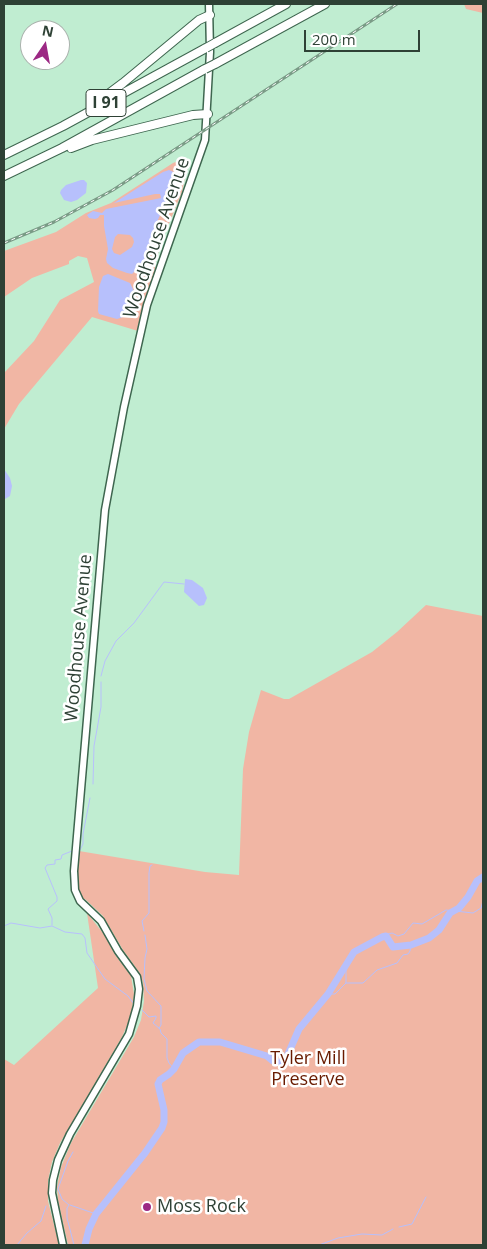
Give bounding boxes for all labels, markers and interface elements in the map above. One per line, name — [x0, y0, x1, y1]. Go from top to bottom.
north arrow — [20, 20, 70, 70]
text: N — [40, 20, 56, 41]
scale bar — [307, 20, 423, 52]
text: 200 m — [312, 29, 356, 49]
road number: I 91 — [86, 90, 126, 116]
street label: Woodhouse Avenue — [119, 155, 195, 321]
street label: Woodhouse Avenue — [61, 553, 97, 723]
park label: Tyler Mill Preserve — [270, 1048, 346, 1090]
place label: Moss Rock — [157, 1196, 246, 1218]
marker: Moss Rock — [141, 1201, 153, 1213]

